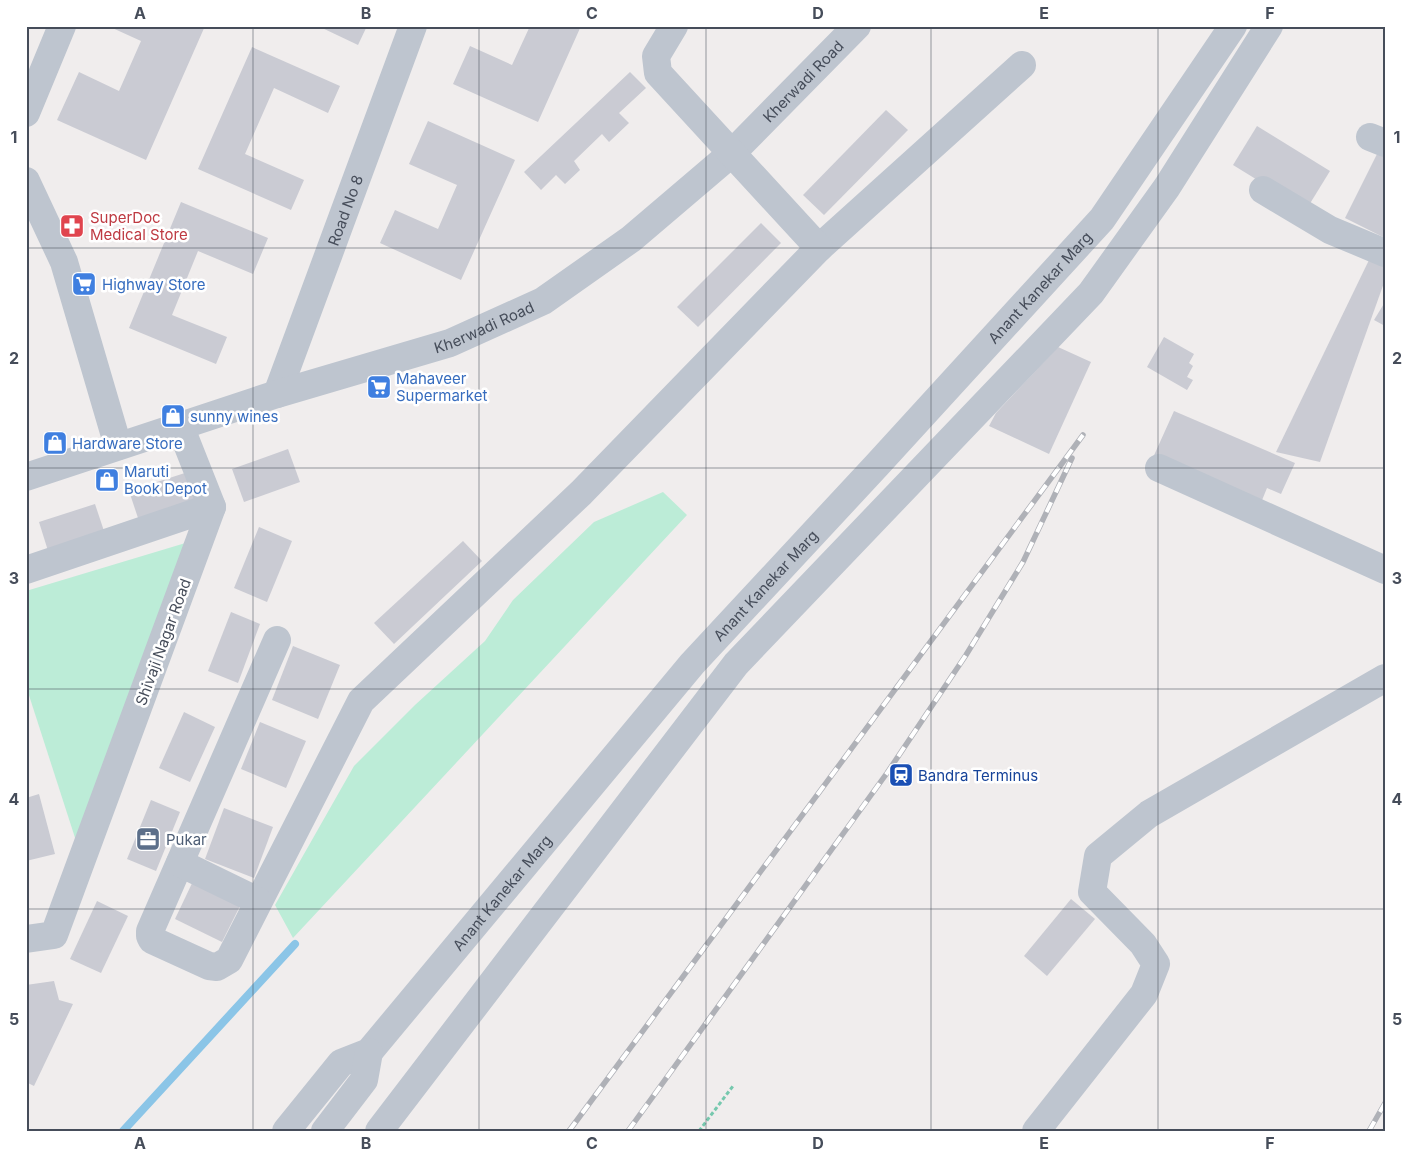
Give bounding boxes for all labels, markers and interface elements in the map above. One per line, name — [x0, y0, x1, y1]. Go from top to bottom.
text: A — [134, 3, 146, 23]
text: B — [361, 3, 371, 23]
text: C — [586, 3, 598, 23]
text: D — [812, 3, 824, 23]
text: E — [1039, 3, 1049, 23]
text: F — [1265, 3, 1275, 23]
street label: Kherwadi Road — [758, 36, 847, 126]
text: 1 — [11, 127, 17, 147]
text: 1 — [1394, 127, 1400, 147]
street label: Road No 8 — [323, 172, 367, 248]
place label: SuperDoc Medical Store — [90, 208, 188, 244]
pharmacy icon: SuperDoc Medical Store — [59, 213, 85, 239]
street label: Anant Kanekar Marg — [984, 227, 1096, 347]
supermarket icon: Highway Store — [71, 271, 97, 297]
place label: Highway Store — [102, 275, 206, 294]
street label: Kherwadi Road — [432, 297, 537, 357]
text: 2 — [9, 348, 19, 368]
text: 2 — [1392, 348, 1402, 368]
place label: Mahaveer Supermarket — [396, 369, 487, 405]
supermarket icon: Mahaveer Supermarket — [366, 374, 392, 400]
shop icon: sunny wines — [160, 403, 186, 429]
place label: sunny wines — [190, 407, 278, 426]
shop icon: Hardware Store — [42, 430, 68, 456]
place label: Hardware Store — [72, 434, 183, 453]
place label: Maruti Book Depot — [124, 462, 207, 498]
shop icon: Maruti Book Depot — [94, 467, 120, 493]
street label: Anant Kanekar Marg — [709, 526, 822, 645]
text: 3 — [9, 568, 19, 588]
text: 3 — [1392, 568, 1402, 588]
street label: Shivaji Nagar Road — [131, 576, 195, 708]
station icon: Bandra Terminus — [888, 762, 914, 788]
place label: Bandra Terminus — [918, 766, 1038, 785]
text: 4 — [9, 789, 20, 809]
text: 4 — [1392, 789, 1403, 809]
office icon: Pukar — [135, 826, 161, 852]
place label: Pukar — [166, 830, 207, 849]
street label: Anant Kanekar Marg — [448, 831, 555, 954]
text: 5 — [9, 1009, 19, 1029]
text: 5 — [1392, 1009, 1402, 1029]
text: A — [134, 1133, 146, 1153]
text: B — [361, 1133, 371, 1153]
text: C — [586, 1133, 598, 1153]
text: D — [812, 1133, 824, 1153]
text: E — [1039, 1133, 1049, 1153]
text: F — [1265, 1133, 1275, 1153]

